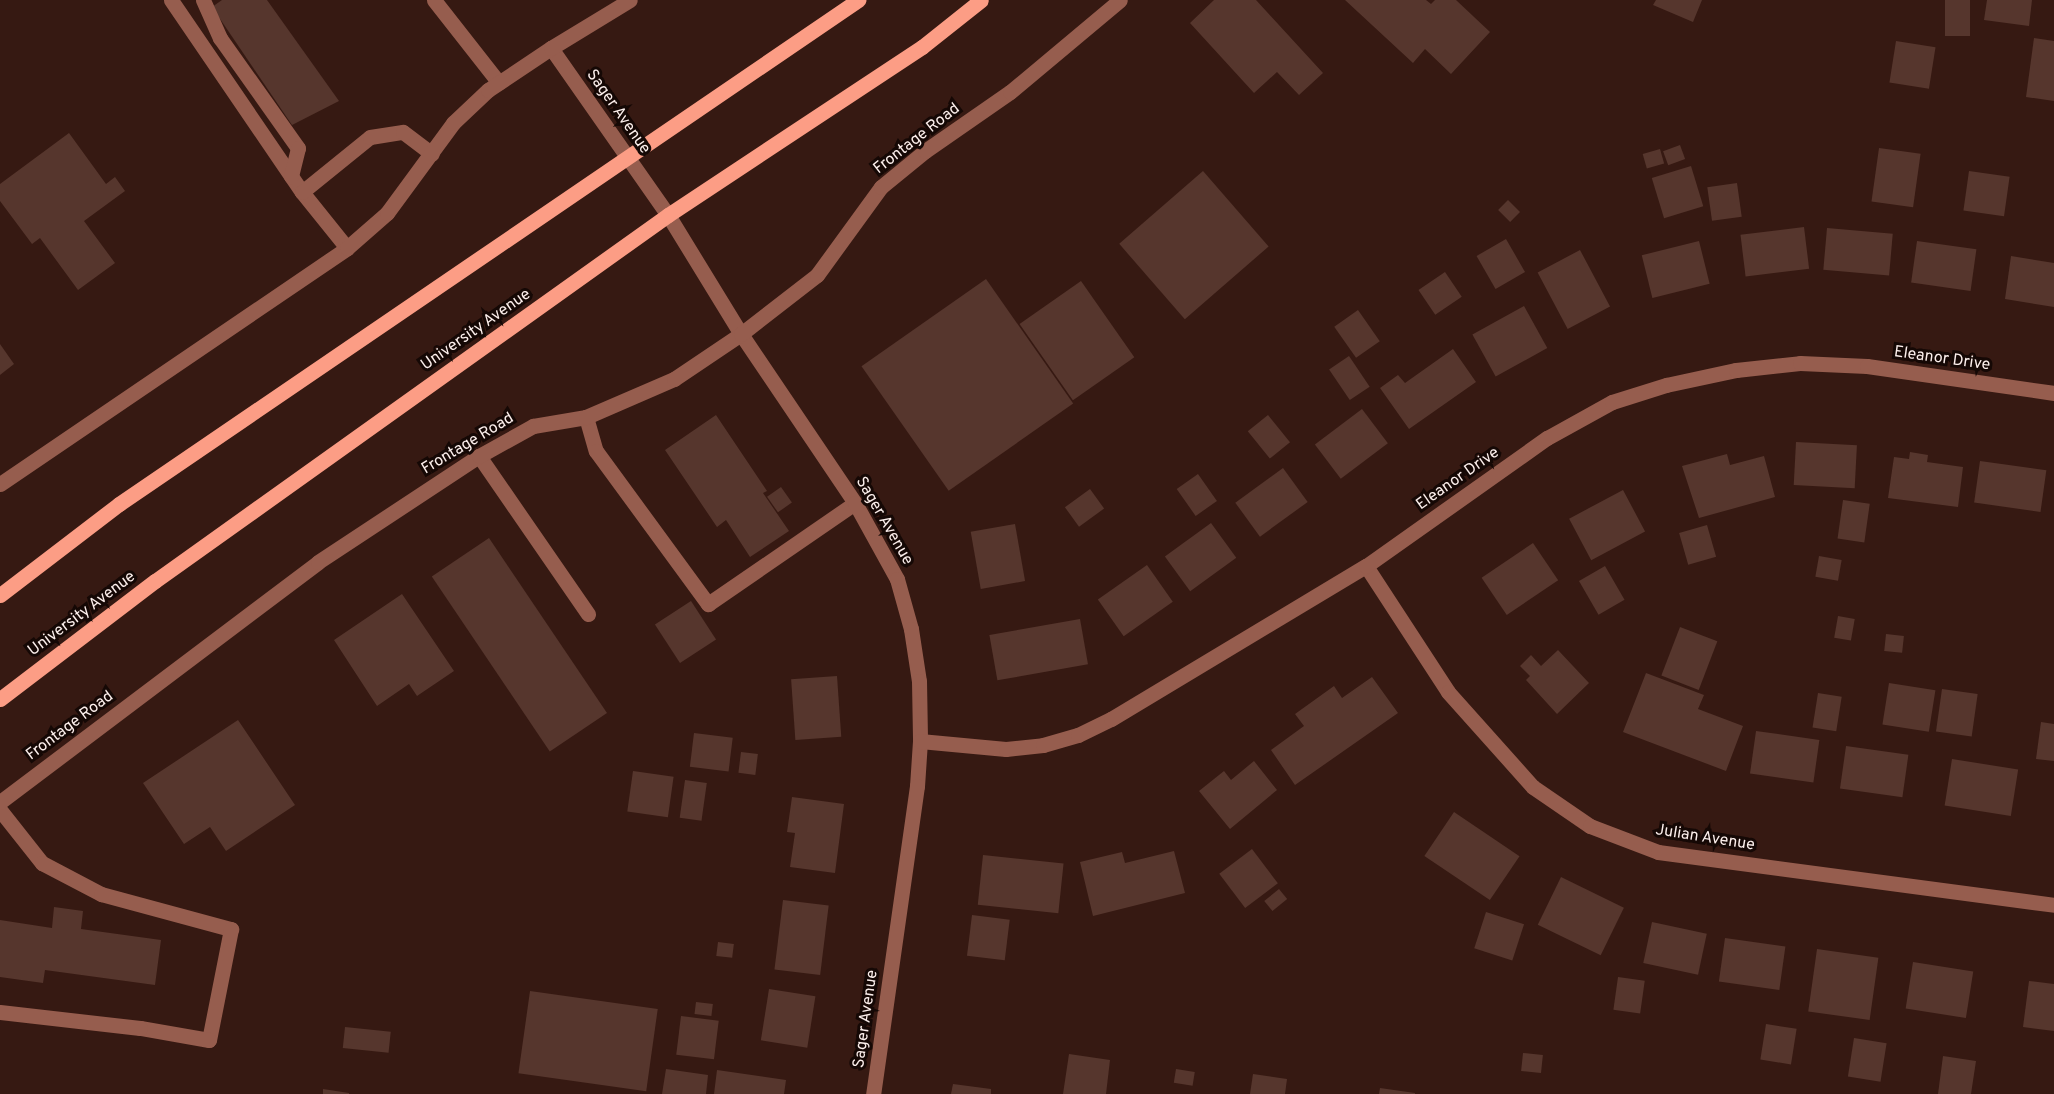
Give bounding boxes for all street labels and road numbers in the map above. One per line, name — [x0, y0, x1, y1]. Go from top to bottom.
street label: Sager Avenue — [582, 66, 654, 158]
street label: Frontage Road — [870, 99, 964, 179]
street label: University Avenue — [417, 285, 535, 375]
street label: Eleanor Drive — [1893, 343, 1991, 375]
street label: Frontage Road — [418, 409, 518, 479]
street label: Eleanor Drive — [1413, 443, 1503, 515]
street label: Sager Avenue — [851, 473, 917, 569]
street label: University Avenue — [24, 567, 140, 661]
street label: Frontage Road — [23, 687, 117, 765]
street label: Julian Avenue — [1654, 821, 1756, 855]
street label: Sager Avenue — [850, 968, 882, 1070]

